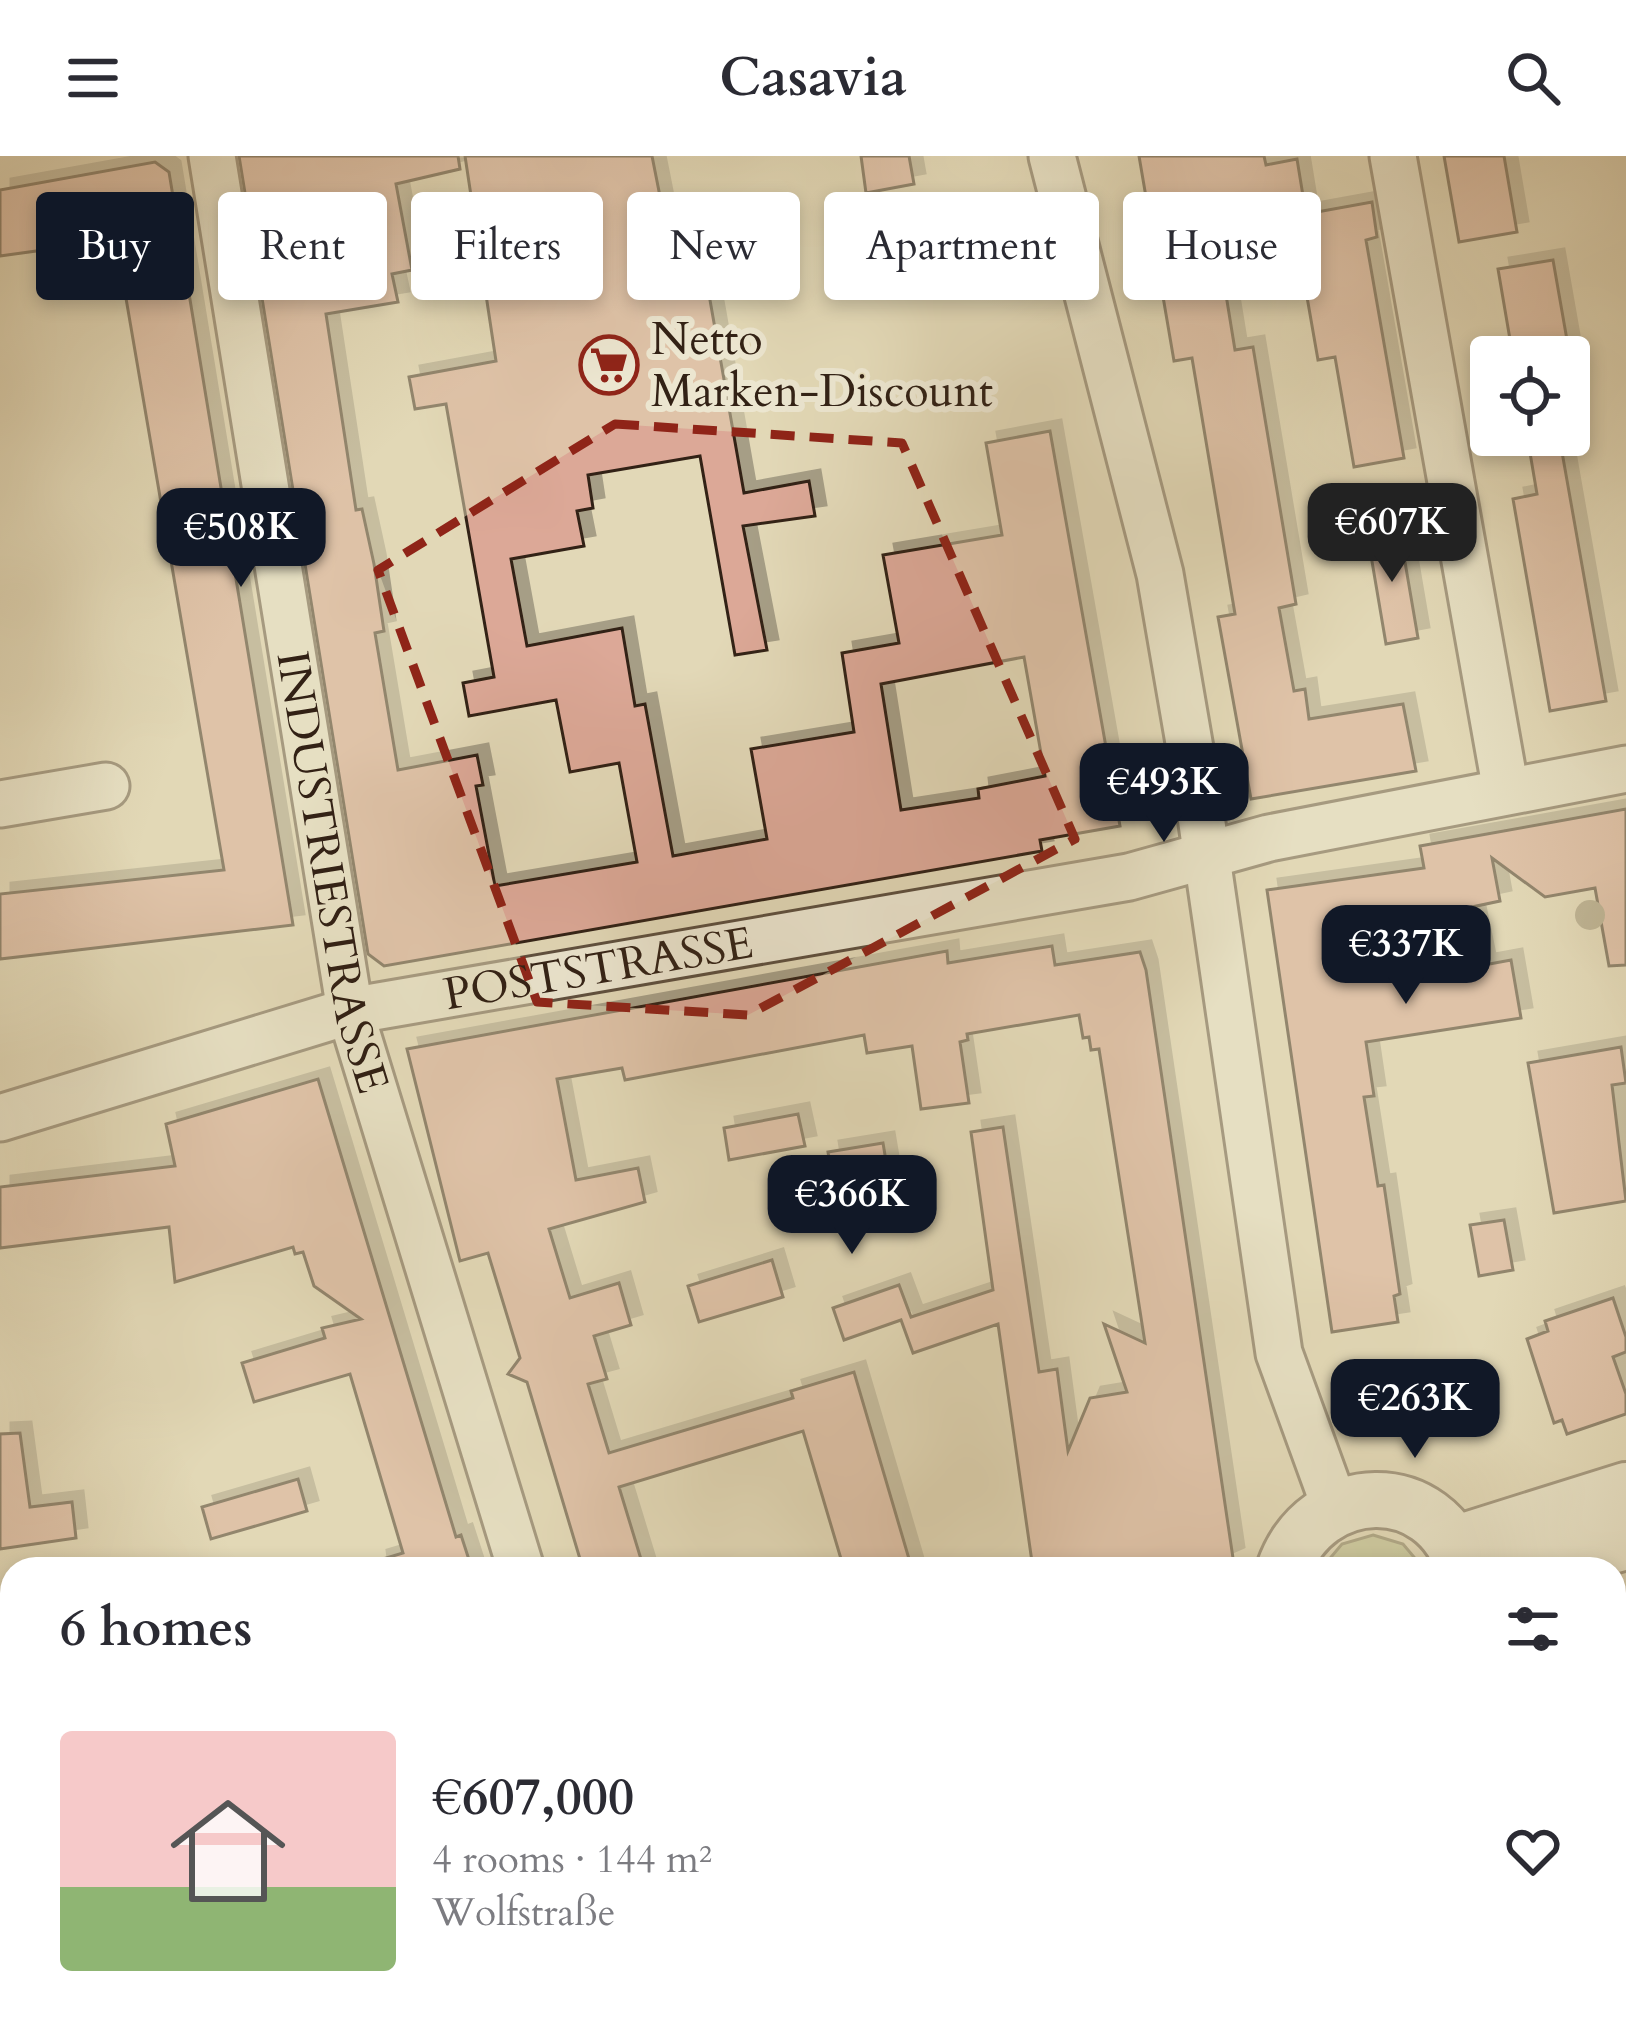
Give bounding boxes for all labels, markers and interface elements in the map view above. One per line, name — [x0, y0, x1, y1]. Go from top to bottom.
text: Casavia — [719, 42, 907, 115]
icon: menu — [60, 45, 126, 111]
icon: search — [1500, 45, 1566, 111]
chip: Buy — [36, 192, 194, 300]
chip: Rent — [218, 192, 387, 300]
chip: Filters — [411, 192, 603, 300]
chip: New — [627, 192, 800, 300]
chip: Apartment — [824, 192, 1099, 300]
chip: House — [1123, 192, 1321, 300]
place label: Netto Marken-Discount — [651, 309, 993, 422]
supermarket icon: Netto Marken-Discount — [578, 334, 640, 396]
map controls — [1470, 336, 1590, 456]
button: locate — [1470, 336, 1590, 456]
pin: €607K — [1308, 483, 1476, 585]
pin: €508K — [157, 488, 325, 590]
text: €607K — [1335, 495, 1449, 548]
text: €508K — [184, 500, 298, 553]
street label: INDUSTRIESTRASSE — [262, 646, 404, 1100]
pin: €493K — [1080, 743, 1248, 845]
text: €493K — [1107, 755, 1221, 808]
pin: €337K — [1322, 905, 1490, 1007]
street label: POSTSTRASSE — [439, 912, 758, 1025]
text: €337K — [1349, 917, 1463, 970]
pin: €366K — [768, 1155, 936, 1257]
text: €366K — [795, 1167, 909, 1220]
pin: €263K — [1331, 1359, 1499, 1461]
text: €263K — [1358, 1371, 1472, 1424]
text: 6 homes — [60, 1594, 252, 1664]
icon: filters — [1500, 1596, 1566, 1662]
text: €607,000 — [432, 1763, 634, 1833]
icon: home — [156, 1779, 300, 1923]
icon: heart — [1500, 1818, 1566, 1884]
text: 4 rooms · 144 m² — [432, 1833, 712, 1886]
text: Wolfstraße — [432, 1886, 615, 1939]

